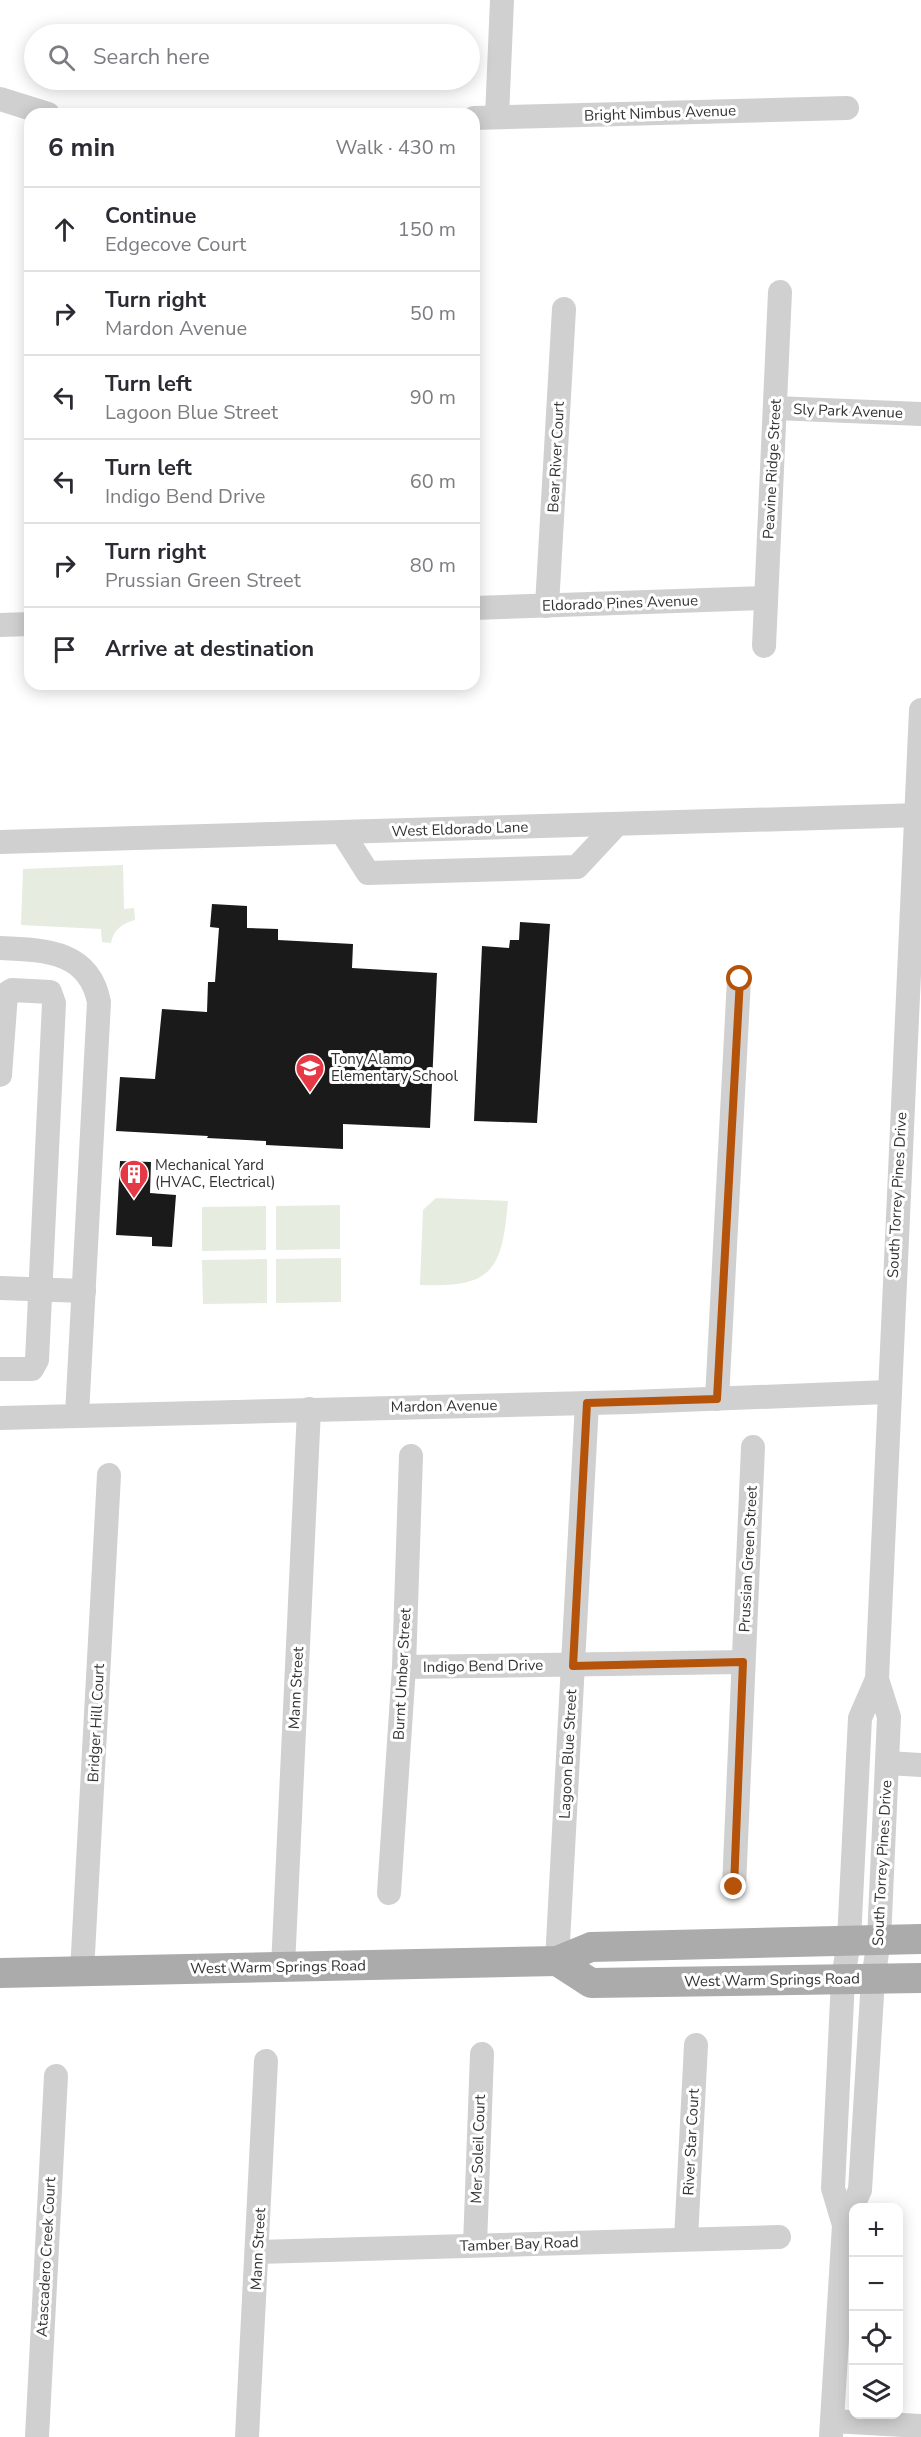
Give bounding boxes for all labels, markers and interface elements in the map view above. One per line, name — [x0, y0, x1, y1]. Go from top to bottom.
search box — [24, 24, 480, 90]
icon: search — [45, 41, 78, 74]
text: Search here — [93, 42, 210, 72]
street label: Bright Nimbus Avenue — [584, 100, 736, 126]
text: 6 min — [48, 130, 115, 165]
text: Walk · 430 m — [336, 134, 456, 161]
text: Continue — [105, 201, 196, 231]
icon: ahead — [48, 213, 81, 246]
text: 150 m — [398, 216, 456, 243]
text: Edgecove Court — [105, 231, 246, 258]
text: Turn right — [105, 285, 206, 315]
icon: right — [48, 297, 81, 330]
text: 50 m — [410, 300, 456, 327]
text: Mardon Avenue — [105, 315, 247, 342]
text: Turn left — [105, 369, 192, 399]
icon: left — [48, 381, 81, 414]
text: 90 m — [410, 384, 456, 411]
street label: Peavine Ridge Street — [758, 398, 786, 540]
text: Lagoon Blue Street — [105, 399, 278, 426]
street label: Sly Park Avenue — [793, 399, 903, 423]
street label: Bear River Court — [543, 400, 569, 513]
text: Turn left — [105, 453, 192, 483]
icon: left — [48, 465, 81, 498]
text: 60 m — [410, 468, 456, 495]
text: Indigo Bend Drive — [105, 483, 266, 510]
text: Turn right — [105, 537, 206, 567]
icon: right — [48, 549, 81, 582]
text: 80 m — [410, 552, 456, 579]
text: Prussian Green Street — [105, 567, 301, 594]
street label: Eldorado Pines Avenue — [542, 590, 698, 616]
icon: arrive — [48, 633, 81, 666]
text: Arrive at destination — [105, 634, 314, 664]
street label: West Eldorado Lane — [391, 817, 529, 841]
route start — [726, 965, 752, 991]
place label: Tony Alamo Elementary School — [331, 1049, 458, 1086]
school or university icon: Tony Alamo Elementary School — [294, 1052, 326, 1094]
street label: South Torrey Pines Drive — [883, 1112, 911, 1278]
place label: Mechanical Yard (HVAC, Electrical) — [155, 1155, 276, 1192]
building icon: Mechanical Yard (HVAC, Electrical) — [118, 1158, 150, 1200]
street label: Mardon Avenue — [391, 1395, 497, 1417]
street label: Prussian Green Street — [734, 1484, 762, 1633]
street label: Burnt Umber Street — [389, 1607, 415, 1741]
street label: Mann Street — [284, 1645, 308, 1730]
street label: Indigo Bend Drive — [423, 1655, 543, 1677]
street label: Bridger Hill Court — [83, 1662, 109, 1783]
street label: Lagoon Blue Street — [555, 1688, 581, 1819]
street label: South Torrey Pines Drive — [868, 1780, 896, 1946]
route end — [720, 1873, 746, 1899]
street label: West Warm Springs Road — [190, 1955, 366, 1979]
street label: West Warm Springs Road — [684, 1968, 860, 1992]
street label: River Star Court — [678, 2087, 704, 2196]
street label: Mer Soleil Court — [466, 2093, 490, 2204]
street label: Atascadero Creek Court — [32, 2176, 60, 2338]
map controls — [849, 2203, 903, 2419]
button: + — [849, 2203, 903, 2257]
street label: Mann Street — [246, 2206, 270, 2291]
street label: Tamber Bay Road — [459, 2232, 579, 2256]
button: − — [849, 2257, 903, 2311]
button: locate — [849, 2311, 903, 2365]
button: layers — [849, 2365, 903, 2419]

